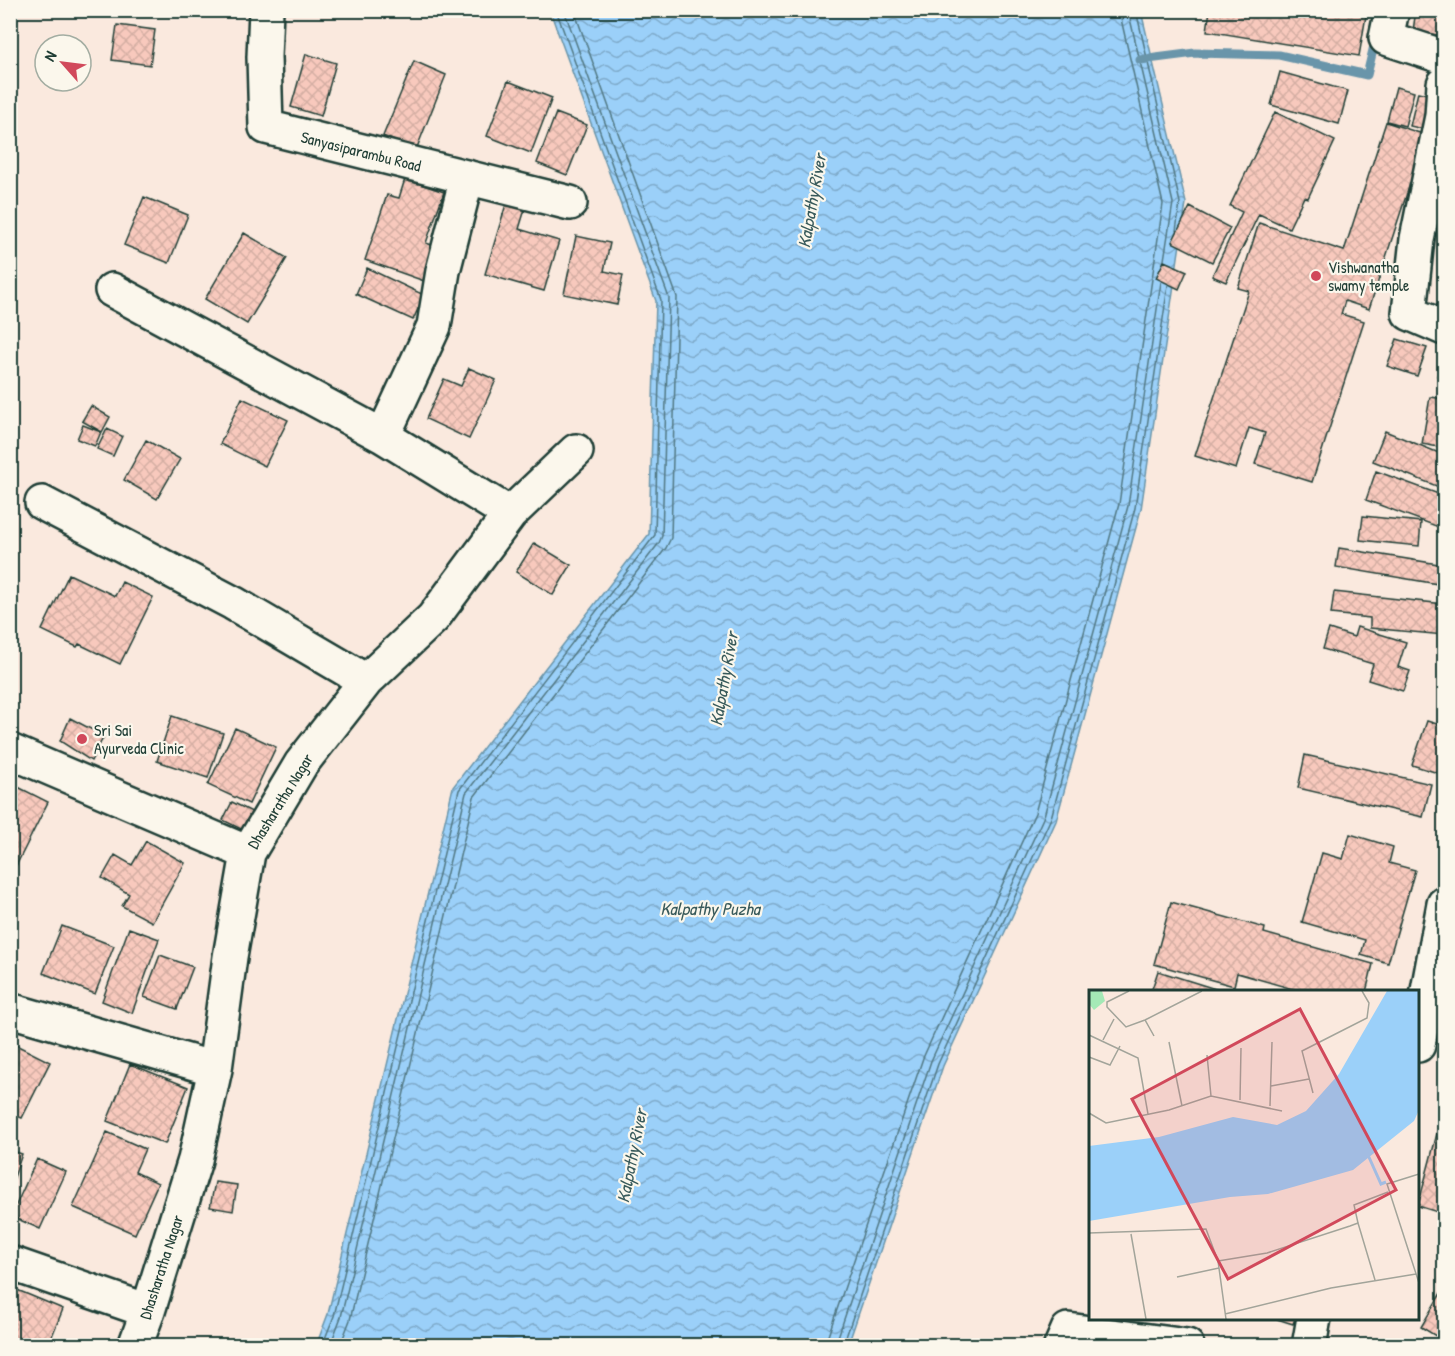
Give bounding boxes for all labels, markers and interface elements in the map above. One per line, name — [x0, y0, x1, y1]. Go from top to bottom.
north arrow — [33, 33, 93, 93]
text: N — [38, 47, 62, 65]
street label: Sanyasiparambu Road — [299, 125, 423, 177]
water label: Kalpathy River — [791, 150, 832, 250]
place label: Vishwanatha swamy temple — [1328, 256, 1410, 296]
marker: Vishwanatha swamy temple — [1309, 269, 1323, 283]
water label: Kalpathy River — [703, 628, 744, 728]
place label: Sri Sai Ayurveda Clinic — [94, 719, 185, 759]
marker: Sri Sai Ayurveda Clinic — [75, 732, 89, 746]
street label: Dhasharatha Nagar — [242, 749, 318, 853]
water label: Kalpathy Puzha — [660, 896, 762, 921]
inset map — [1089, 990, 1419, 1320]
water label: Kalpathy River — [610, 1105, 653, 1205]
street label: Dhasharatha Nagar — [134, 1212, 188, 1322]

